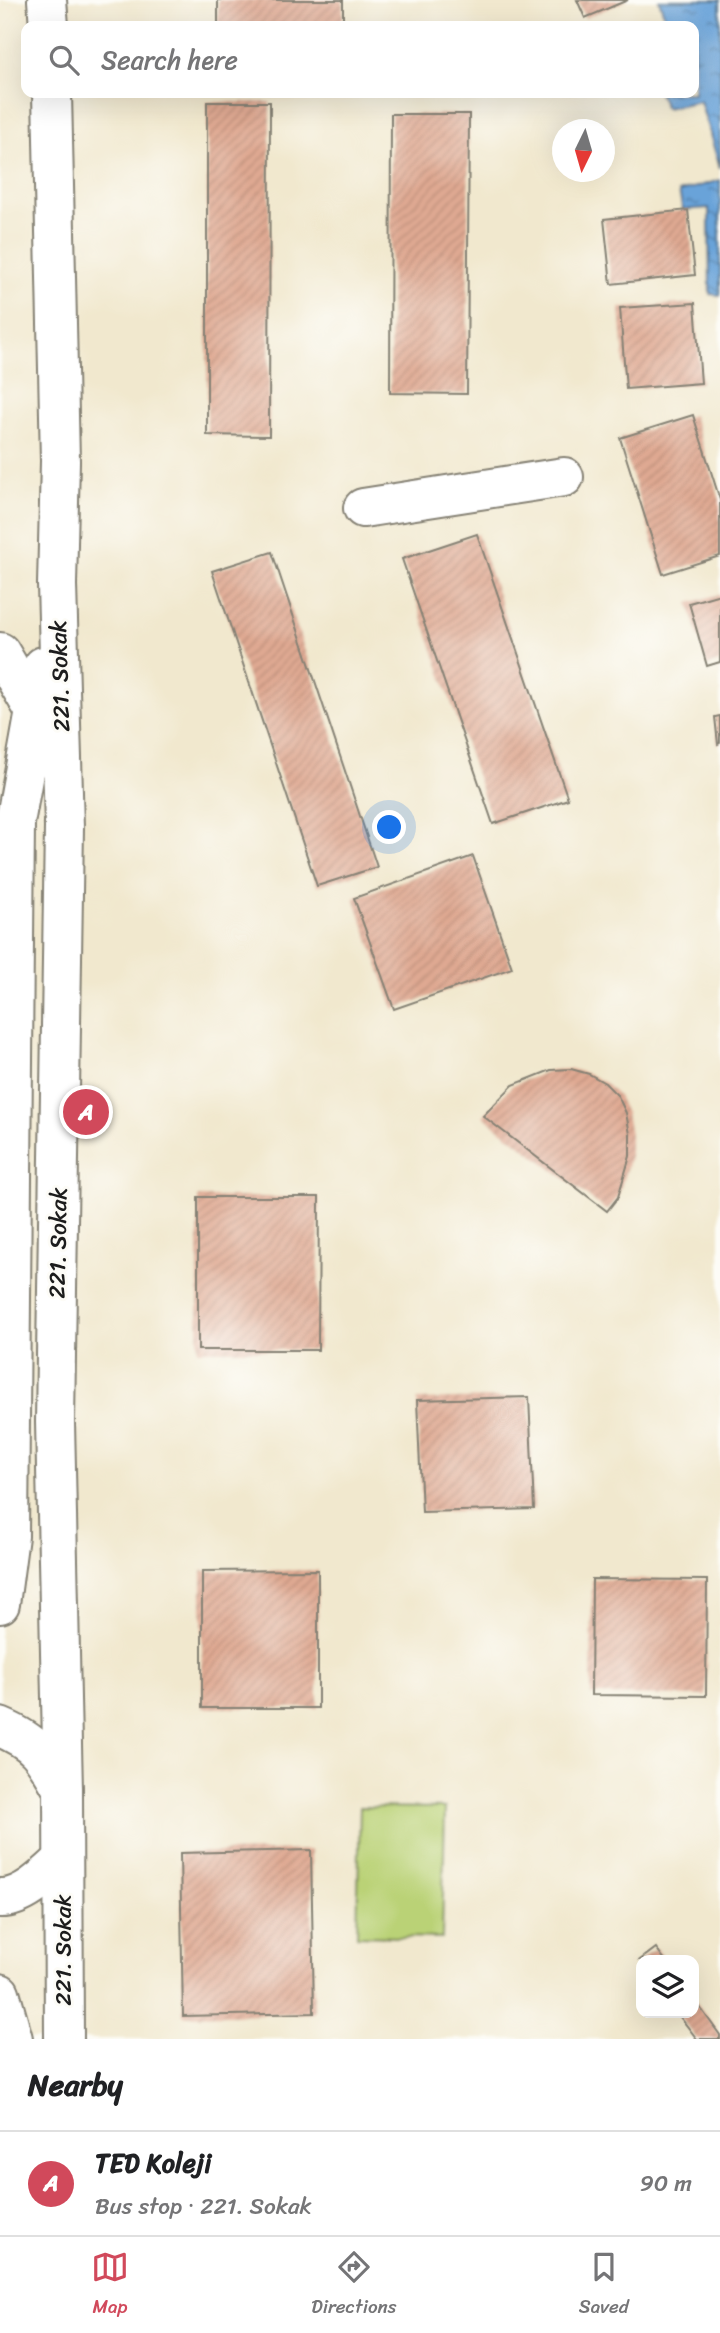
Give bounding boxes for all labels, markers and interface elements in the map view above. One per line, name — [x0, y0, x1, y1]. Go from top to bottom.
search box — [21, 21, 699, 98]
text: Search here — [101, 37, 238, 83]
icon: search — [45, 41, 83, 79]
north arrow — [552, 119, 615, 182]
street label: 221. Sokak — [38, 620, 82, 732]
your location — [372, 810, 406, 844]
pin: A — [63, 1086, 109, 1138]
street label: 221. Sokak — [37, 1187, 79, 1299]
street label: 221. Sokak — [43, 1894, 84, 2006]
map controls — [636, 1955, 699, 2018]
button: layers — [636, 1955, 699, 2018]
text: Nearby — [28, 2058, 123, 2112]
text: TED Koleji — [95, 2140, 211, 2186]
text: A — [43, 2163, 59, 2204]
text: 90 m — [640, 2163, 692, 2204]
text: Bus stop · 221. Sokak — [95, 2186, 312, 2227]
tab: Map — [91, 2248, 129, 2323]
tab: Directions — [311, 2248, 397, 2323]
tab: Saved — [579, 2248, 629, 2323]

